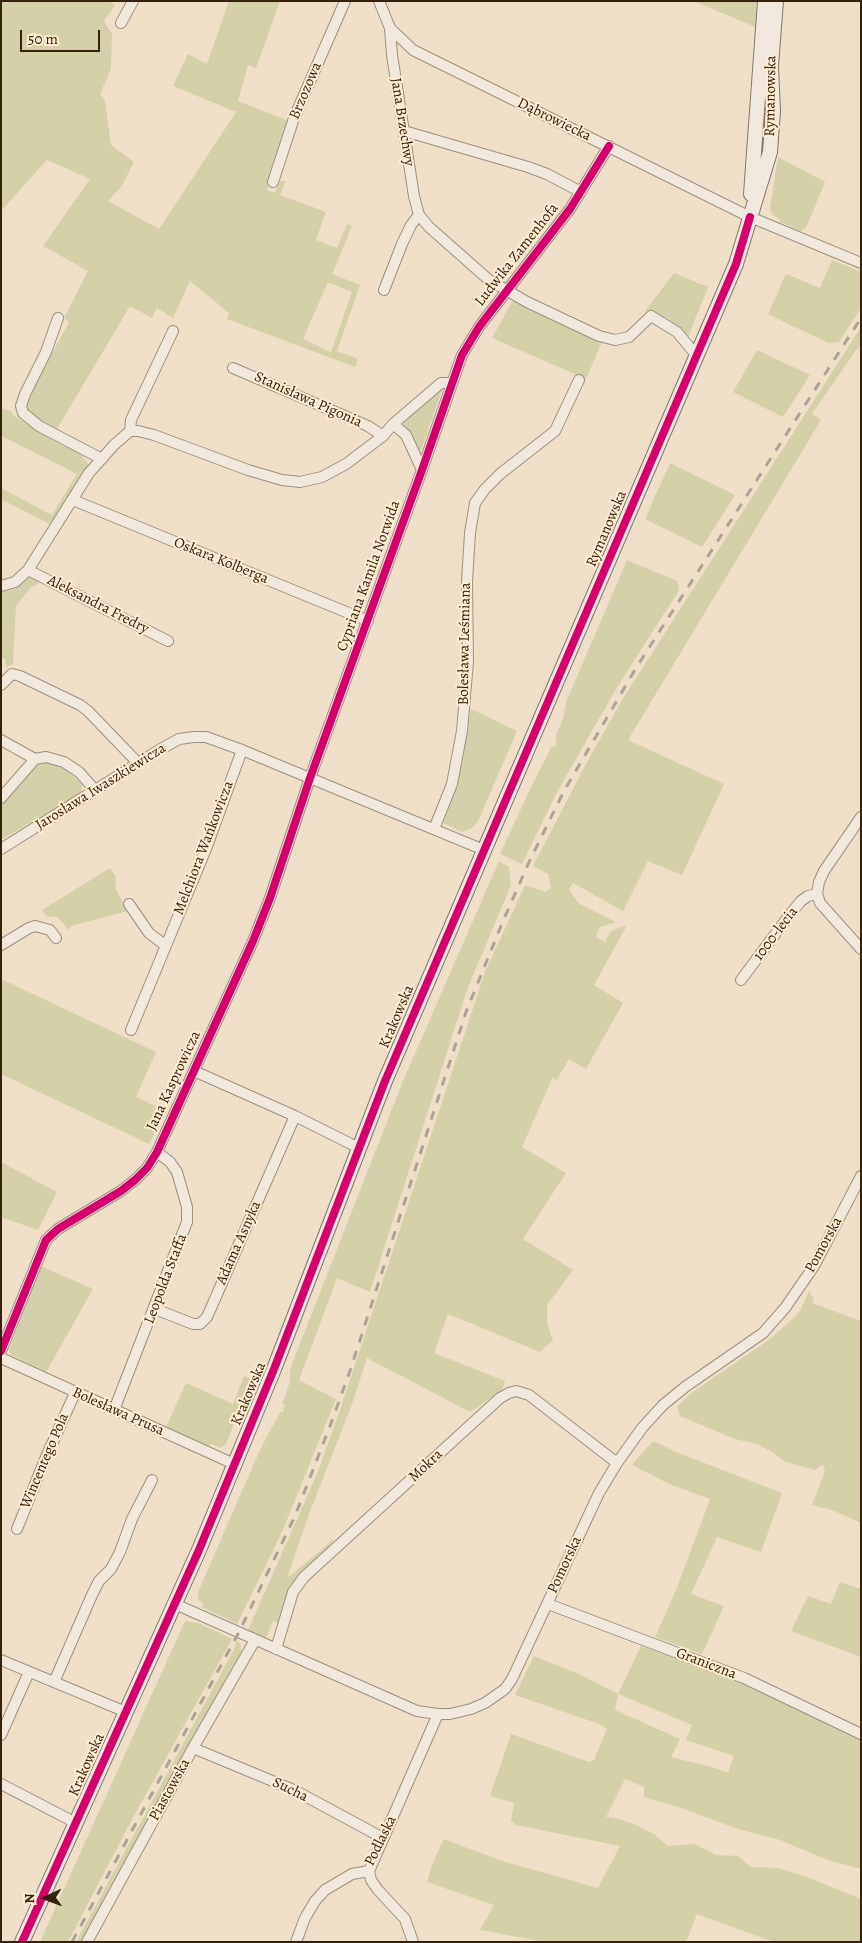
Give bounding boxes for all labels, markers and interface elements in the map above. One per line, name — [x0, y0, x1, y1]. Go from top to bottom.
scale bar — [22, 20, 102, 52]
text: 50 m — [28, 29, 58, 49]
street label: Rymanowska — [761, 55, 781, 137]
street label: Brzozowa — [286, 60, 326, 122]
street label: Jana Brzechwy — [386, 77, 418, 167]
street label: Dąbrowiecka — [514, 94, 594, 146]
street label: Ludwika Zamenhofa — [471, 200, 563, 310]
street label: Stanisława Pigonia — [251, 368, 365, 432]
street label: Rymanowska — [583, 488, 631, 570]
street label: Cypriana Kamila Norwida — [333, 498, 405, 654]
street label: Oskara Kolberga — [171, 534, 271, 588]
street label: Aleksandra Fredry — [44, 572, 152, 638]
street label: Bolesława Leśmiana — [455, 582, 475, 706]
street label: Jarosława Iwaszkiewicza — [33, 740, 169, 834]
street label: Melchiora Wańkowicza — [170, 778, 238, 918]
street label: 1000-lecia — [750, 904, 802, 964]
street label: Krakowska — [376, 983, 418, 1051]
street label: Jana Kasprowicza — [143, 1028, 205, 1134]
street label: Adama Asnyka — [213, 1198, 265, 1288]
street label: Pomorska — [801, 1214, 847, 1276]
street label: Leopolda Staffa — [141, 1231, 191, 1327]
street label: Krakowska — [228, 1360, 270, 1428]
street label: Bolesława Prusa — [69, 1384, 167, 1440]
street label: Wincentego Pola — [17, 1410, 73, 1512]
street label: Mokra — [405, 1446, 447, 1486]
street label: Pomorska — [544, 1534, 586, 1596]
street label: Graniczna — [673, 1644, 739, 1684]
street label: Krakowska — [65, 1731, 109, 1799]
street label: Piastowska — [146, 1756, 194, 1824]
street label: Sucha — [269, 1774, 311, 1806]
street label: Podlaska — [361, 1813, 401, 1869]
north arrow — [20, 1873, 70, 1923]
text: N — [20, 1893, 39, 1904]

